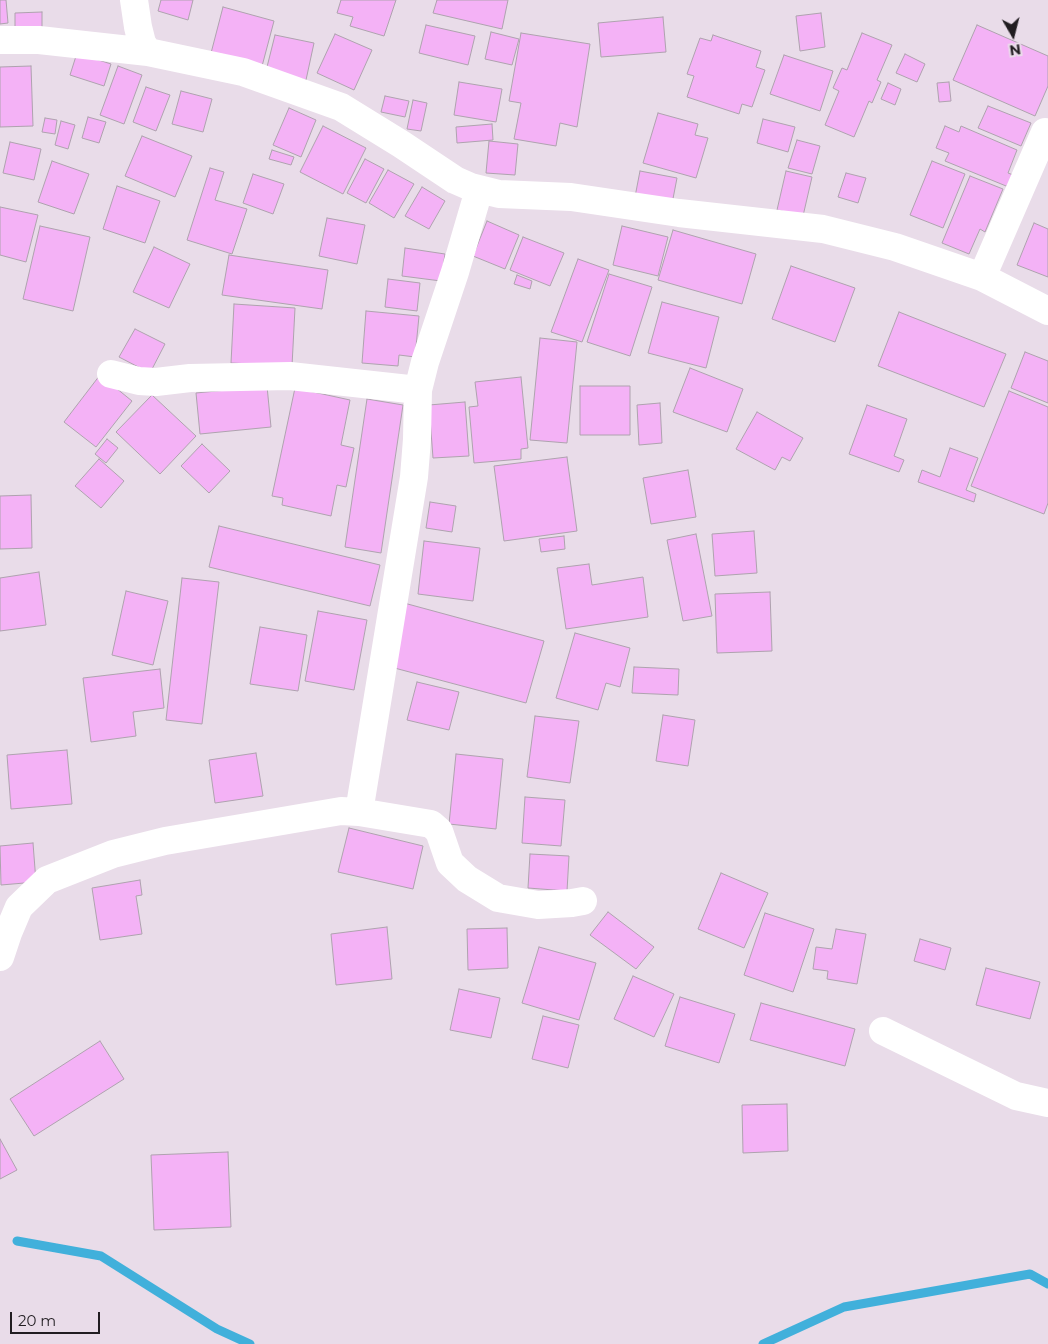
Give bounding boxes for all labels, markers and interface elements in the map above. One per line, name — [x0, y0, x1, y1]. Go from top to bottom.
north arrow — [988, 10, 1038, 60]
text: N — [1008, 40, 1022, 60]
scale bar — [12, 1302, 102, 1334]
text: 20 m — [18, 1311, 56, 1330]

